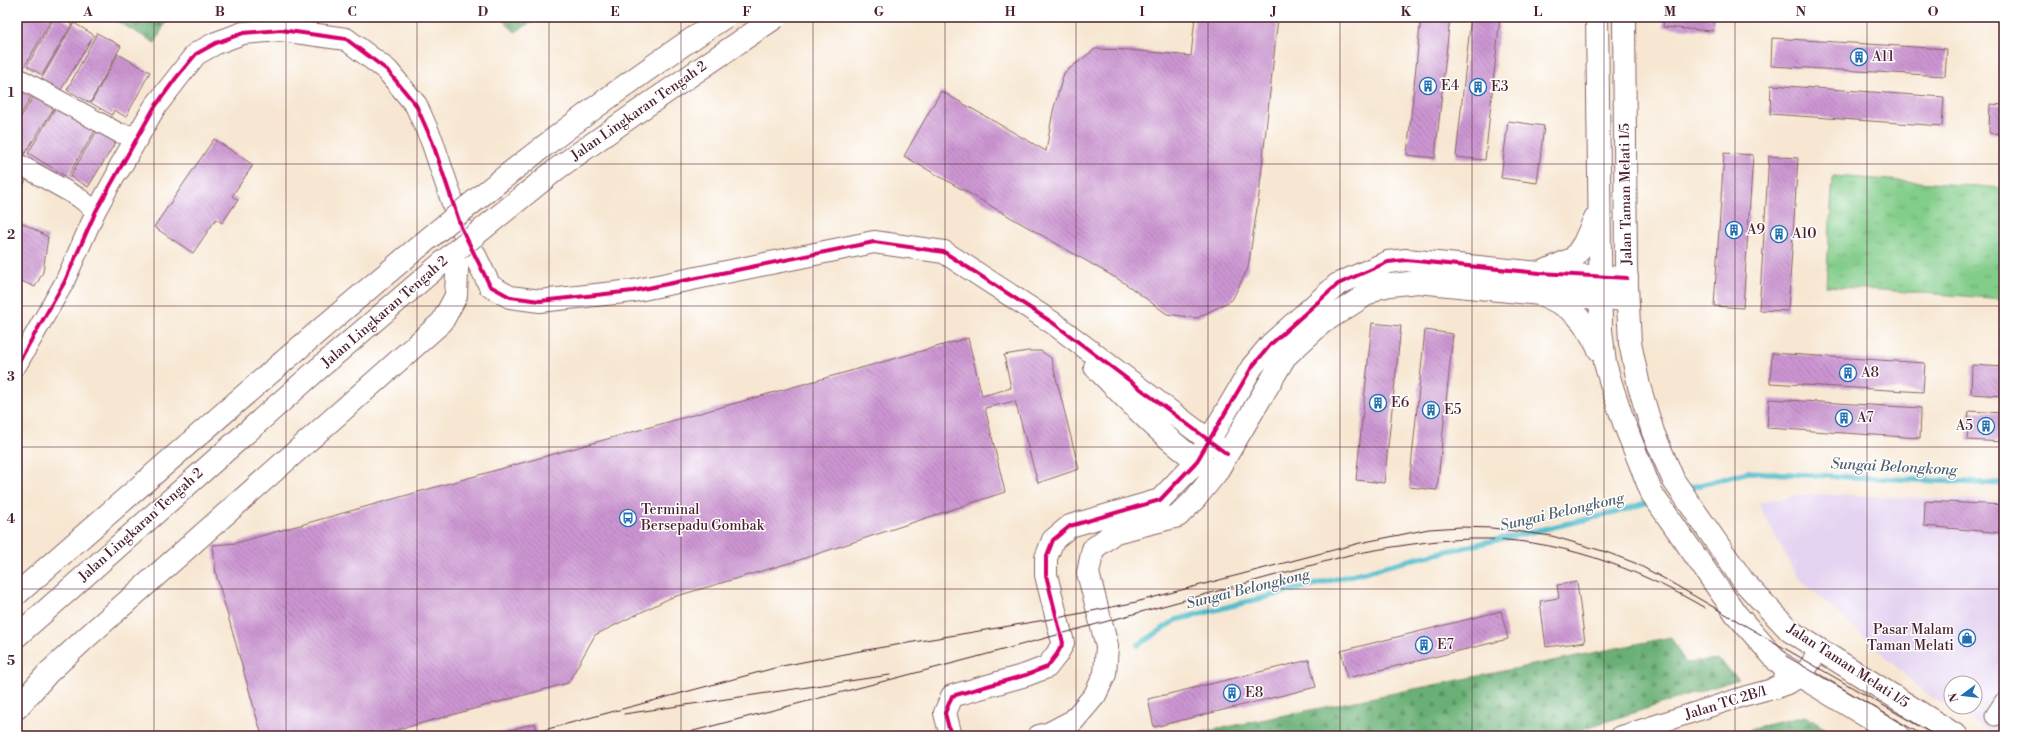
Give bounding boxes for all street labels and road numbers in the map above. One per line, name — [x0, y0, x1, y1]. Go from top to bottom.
street label: Jalan Lingkaran Tengah 2 — [567, 57, 710, 165]
street label: Jalan Taman Melati 1/5 — [1616, 123, 1636, 266]
street label: Jalan Lingkaran Tengah 2 — [317, 252, 452, 372]
street label: Jalan Lingkaran Tengah 2 — [74, 464, 207, 586]
street label: Jalan Taman Melati 1/5 — [1783, 619, 1913, 712]
street label: Jalan TC 2B/1 — [1682, 682, 1769, 724]

